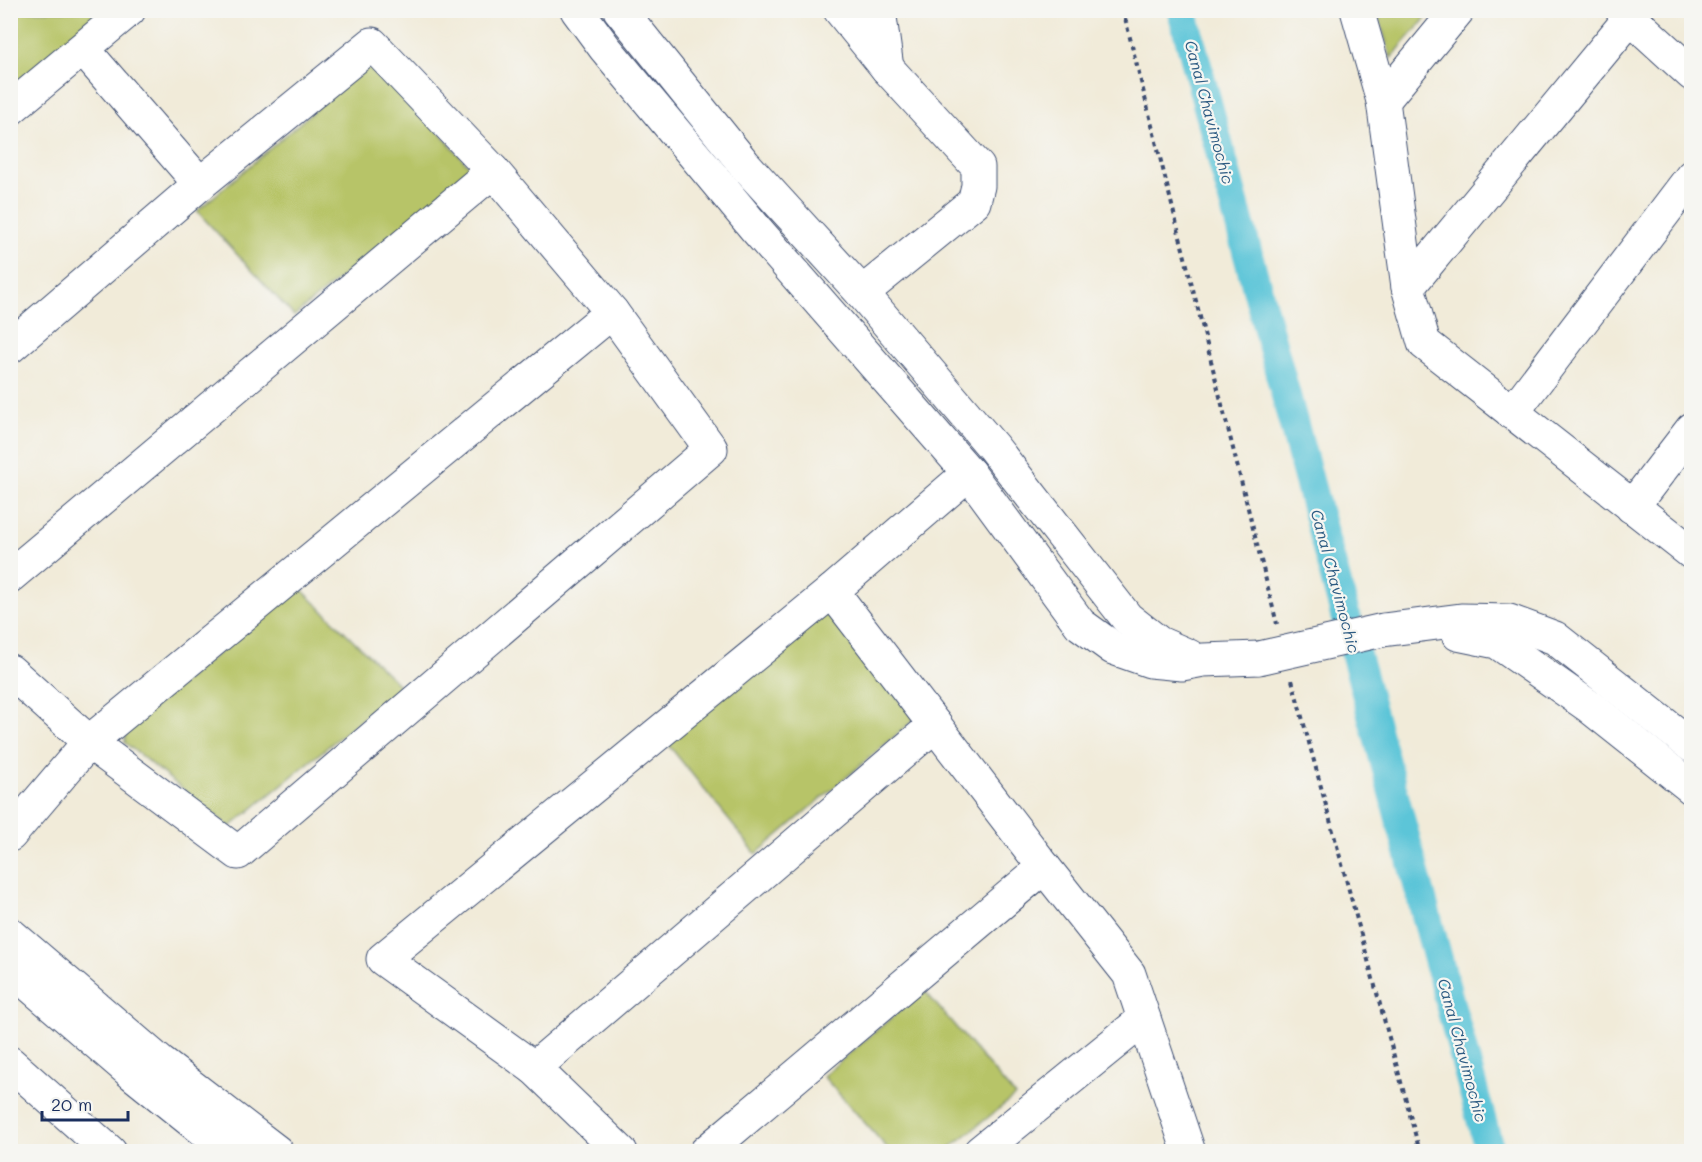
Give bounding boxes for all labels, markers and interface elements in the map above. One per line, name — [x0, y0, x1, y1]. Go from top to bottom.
water label: Canal Chavimochic — [1181, 38, 1239, 186]
water label: Canal Chavimochic — [1307, 507, 1365, 655]
water label: Canal Chavimochic — [1434, 976, 1492, 1124]
scale bar — [42, 1084, 128, 1122]
text: 20 m — [51, 1092, 92, 1116]

